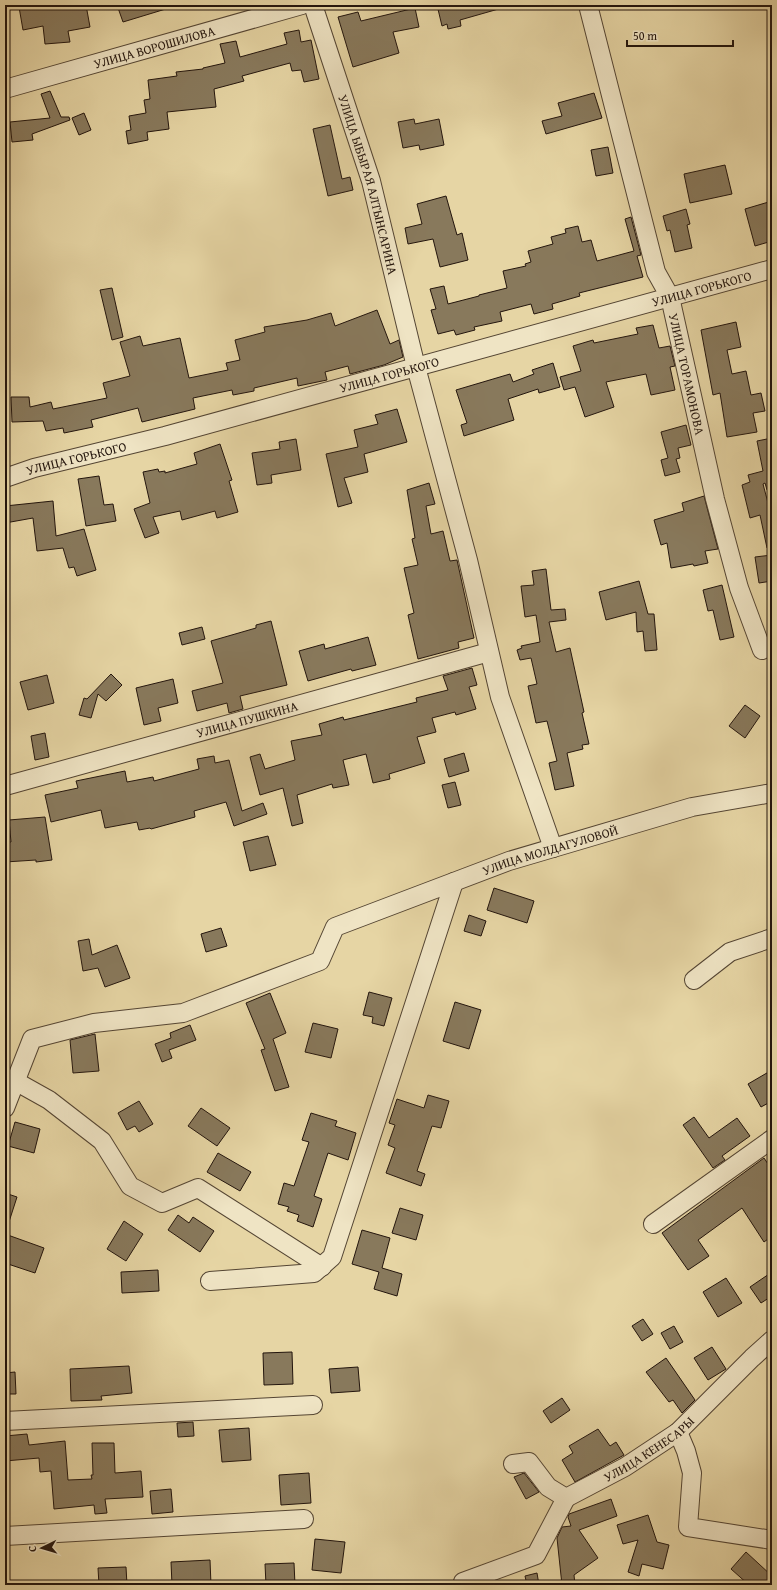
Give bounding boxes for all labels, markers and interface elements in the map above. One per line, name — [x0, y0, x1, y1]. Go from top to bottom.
street label: УЛИЦА ВОРОШИЛОВА — [91, 21, 217, 73]
scale bar — [627, 22, 733, 48]
text: 50 m — [633, 27, 657, 44]
street label: УЛИЦА ЫБЫРАЯ АЛТЫНСАРИНА — [334, 92, 403, 277]
street label: УЛИЦА ГОРЬКОГО — [650, 266, 754, 311]
street label: УЛИЦА ТОРАМОНОВА — [664, 311, 710, 437]
street label: УЛИЦА ГОРЬКОГО — [337, 352, 441, 397]
street label: УЛИЦА ГОРЬКОГО — [23, 436, 128, 480]
street label: УЛИЦА ПУШКИНА — [194, 696, 300, 742]
street label: УЛИЦА МОЛДАГУЛОВОЙ — [479, 820, 620, 880]
street label: УЛИЦА КЕНЕСАРЫ — [600, 1412, 698, 1486]
north arrow — [22, 1528, 62, 1568]
text: С — [24, 1545, 40, 1553]

